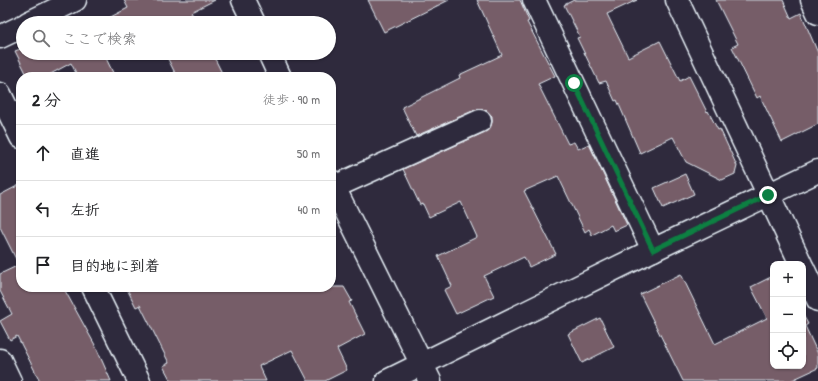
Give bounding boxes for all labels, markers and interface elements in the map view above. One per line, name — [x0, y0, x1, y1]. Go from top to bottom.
search box — [16, 16, 336, 60]
icon: search — [30, 27, 52, 49]
text: ここで検索 — [62, 28, 137, 49]
route start — [565, 74, 583, 92]
text: 2 分 — [32, 88, 61, 111]
text: 徒歩 · 90 m — [263, 90, 320, 108]
icon: ahead — [32, 142, 54, 164]
text: 直進 — [70, 143, 100, 164]
text: 50 m — [297, 144, 320, 162]
route end — [759, 186, 777, 204]
icon: left — [32, 198, 54, 220]
text: 左折 — [70, 199, 100, 220]
text: 40 m — [297, 200, 320, 218]
icon: arrive — [32, 254, 54, 276]
text: 目的地に到着 — [70, 255, 160, 276]
map controls — [770, 261, 806, 369]
button: + — [770, 261, 806, 297]
button: − — [770, 297, 806, 333]
button: locate — [770, 333, 806, 369]

